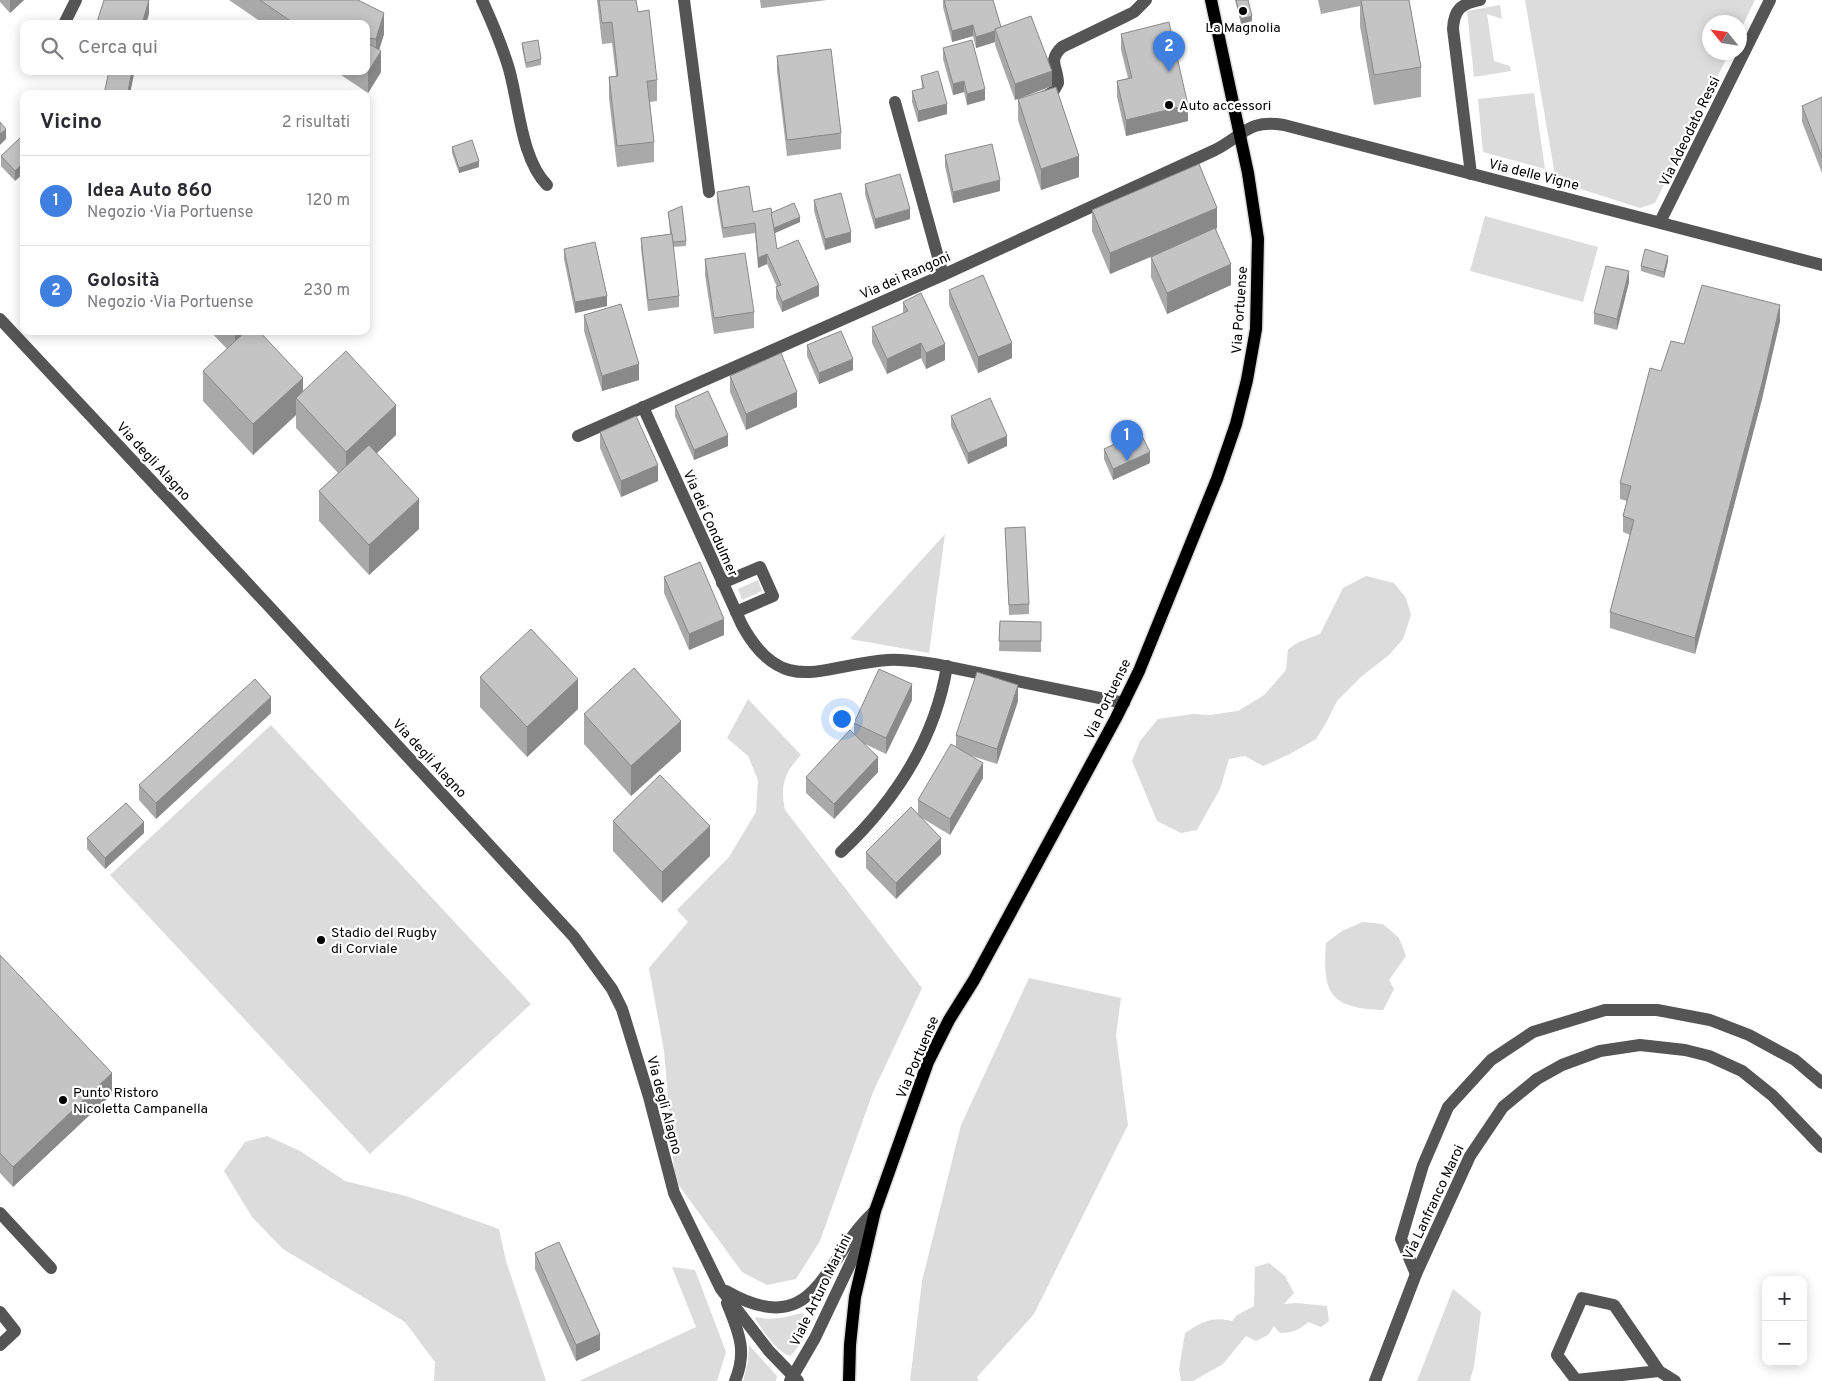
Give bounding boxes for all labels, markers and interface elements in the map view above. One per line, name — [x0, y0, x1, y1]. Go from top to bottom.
marker: La Magnolia — [1237, 5, 1249, 17]
north arrow — [1702, 15, 1747, 60]
search box — [20, 20, 370, 75]
place label: La Magnolia — [1205, 20, 1281, 37]
pin: 2 — [1153, 31, 1185, 72]
icon: search — [38, 34, 66, 62]
text: Cerca qui — [78, 36, 158, 60]
street label: Via Adeodato Ressi — [1656, 74, 1724, 189]
place label: Auto accessori — [1179, 98, 1271, 115]
marker: Auto accessori — [1163, 99, 1175, 111]
text: Vicino — [40, 109, 102, 136]
text: 2 risultati — [282, 113, 350, 133]
street label: Via delle Vigne — [1487, 156, 1581, 195]
text: Idea Auto 860 — [87, 179, 213, 203]
text: 1 — [53, 191, 59, 211]
text: 120 m — [307, 191, 350, 211]
text: Negozio · Via Portuense — [87, 203, 253, 223]
street label: Via dei Rangoni — [858, 249, 954, 304]
street label: Via Portuense — [1229, 266, 1252, 355]
text: Golosità — [87, 269, 160, 293]
text: 2 — [51, 281, 61, 301]
text: 230 m — [303, 281, 350, 301]
text: Negozio · Via Portuense — [87, 293, 253, 313]
street label: Via degli Alagno — [112, 419, 194, 505]
pin: 1 — [1111, 420, 1143, 461]
street label: Via dei Condulmer — [678, 468, 741, 580]
street label: Via Portuense — [1081, 656, 1135, 743]
your location — [829, 706, 855, 732]
street label: Via degli Alagno — [388, 716, 470, 802]
place label: Stadio del Rugby di Corviale — [331, 925, 437, 958]
marker: Stadio del Rugby di Corviale — [315, 934, 327, 946]
street label: Via Portuense — [893, 1014, 943, 1101]
street label: Via degli Alagno — [642, 1054, 685, 1157]
place label: Punto Ristoro Nicoletta Campanella — [73, 1085, 208, 1118]
marker: Punto Ristoro Nicoletta Campanella — [57, 1094, 69, 1106]
street label: Via Lanfranco Maroi — [1400, 1142, 1469, 1263]
street label: Viale Arturo Martini — [787, 1232, 856, 1349]
map controls — [1762, 1276, 1807, 1366]
button: + — [1762, 1276, 1807, 1321]
button: − — [1762, 1321, 1807, 1366]

